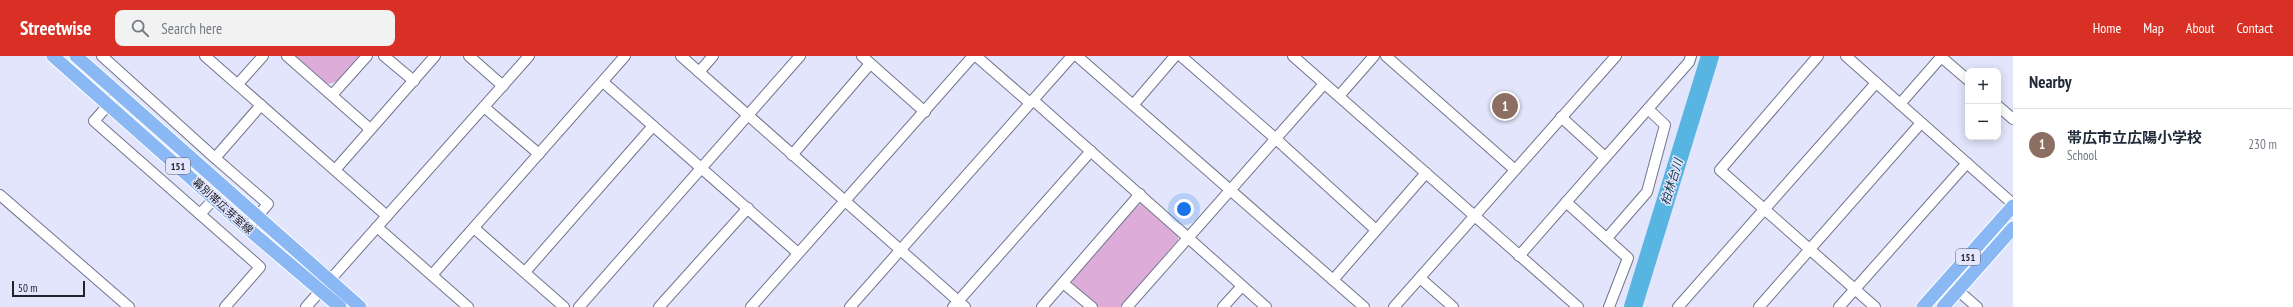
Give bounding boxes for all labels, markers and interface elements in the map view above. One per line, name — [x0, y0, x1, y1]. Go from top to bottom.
search box — [115, 10, 395, 46]
text: Streetwise — [20, 16, 91, 40]
icon: search — [129, 17, 151, 39]
text: Search here — [161, 19, 222, 38]
text: Home — [2093, 19, 2121, 37]
text: Map — [2143, 19, 2164, 37]
text: About — [2186, 19, 2215, 37]
text: Contact — [2237, 19, 2273, 37]
map controls — [1965, 68, 2001, 140]
button: + — [1965, 68, 2001, 104]
text: Nearby — [2029, 71, 2072, 93]
pin: 1 — [1492, 91, 1518, 121]
button: − — [1965, 104, 2001, 140]
text: 帯広市立広陽小学校 — [2067, 128, 2202, 147]
text: 1 — [2039, 136, 2045, 153]
text: 230 m — [2248, 136, 2277, 153]
text: School — [2067, 147, 2097, 164]
water label: 柏林台川 — [1657, 155, 1686, 207]
road number: 151 — [166, 158, 190, 174]
street label: 幕別帯広芽室線 — [190, 175, 256, 237]
your location — [1174, 199, 1194, 219]
road number: 151 — [1956, 249, 1980, 265]
scale bar — [12, 279, 85, 298]
text: 50 m — [18, 281, 37, 295]

